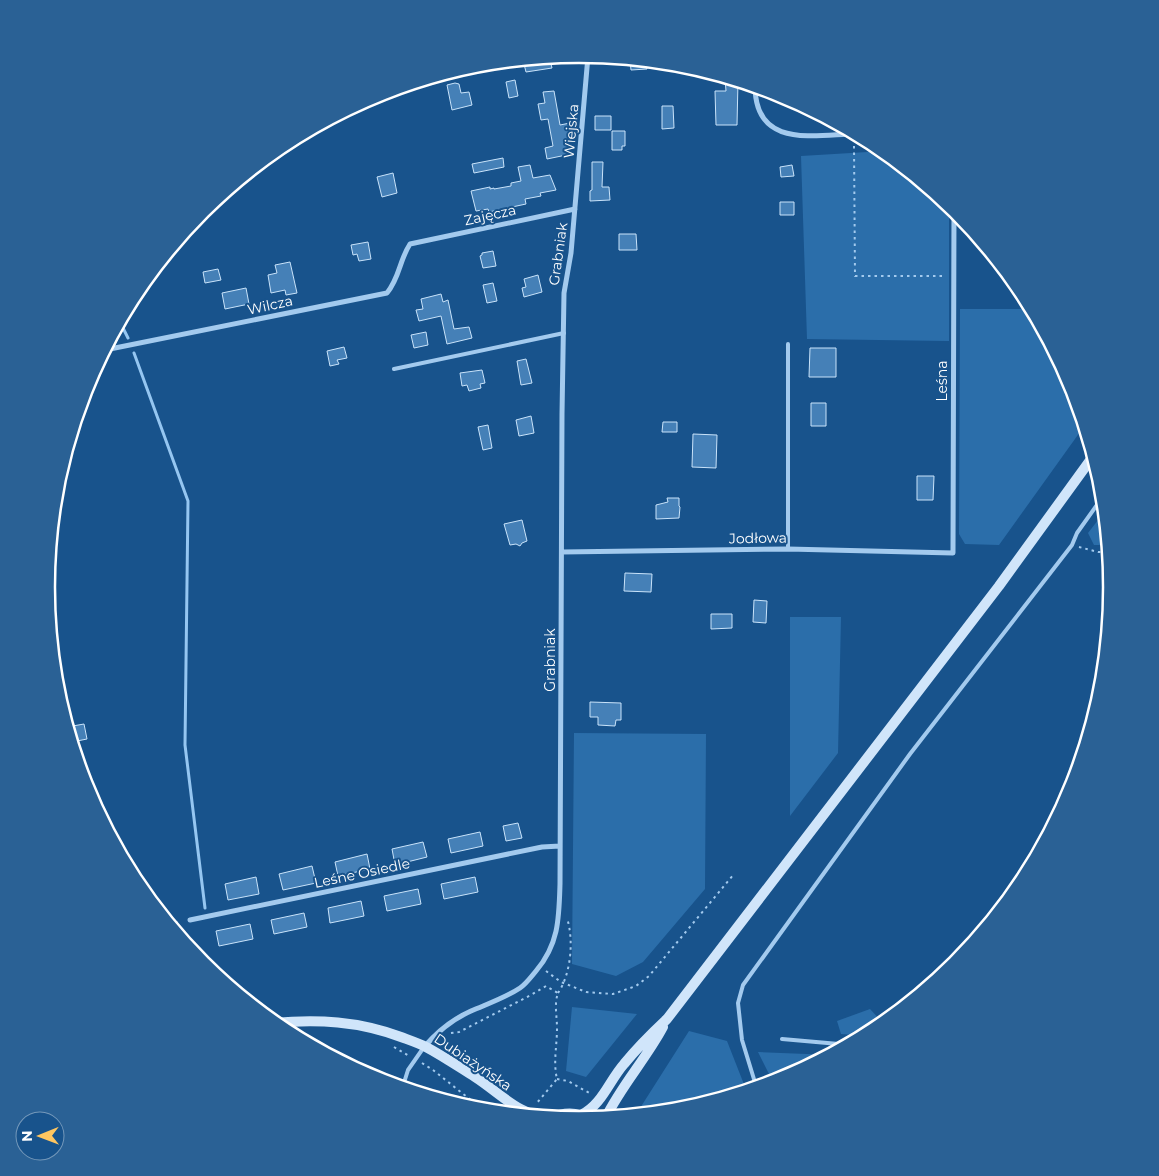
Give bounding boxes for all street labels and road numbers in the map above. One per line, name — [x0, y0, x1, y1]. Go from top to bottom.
street label: Wiejska — [560, 103, 582, 159]
street label: Zajęcza — [462, 201, 518, 229]
street label: Grabniak — [545, 221, 571, 287]
street label: Wilcza — [246, 291, 294, 319]
street label: Leśna — [933, 360, 951, 402]
street label: Jodłowa — [728, 528, 787, 548]
street label: Grabniak — [541, 628, 559, 692]
street label: Leśne Osiedle — [312, 854, 412, 892]
street label: Dubiażyńska — [431, 1029, 515, 1095]

